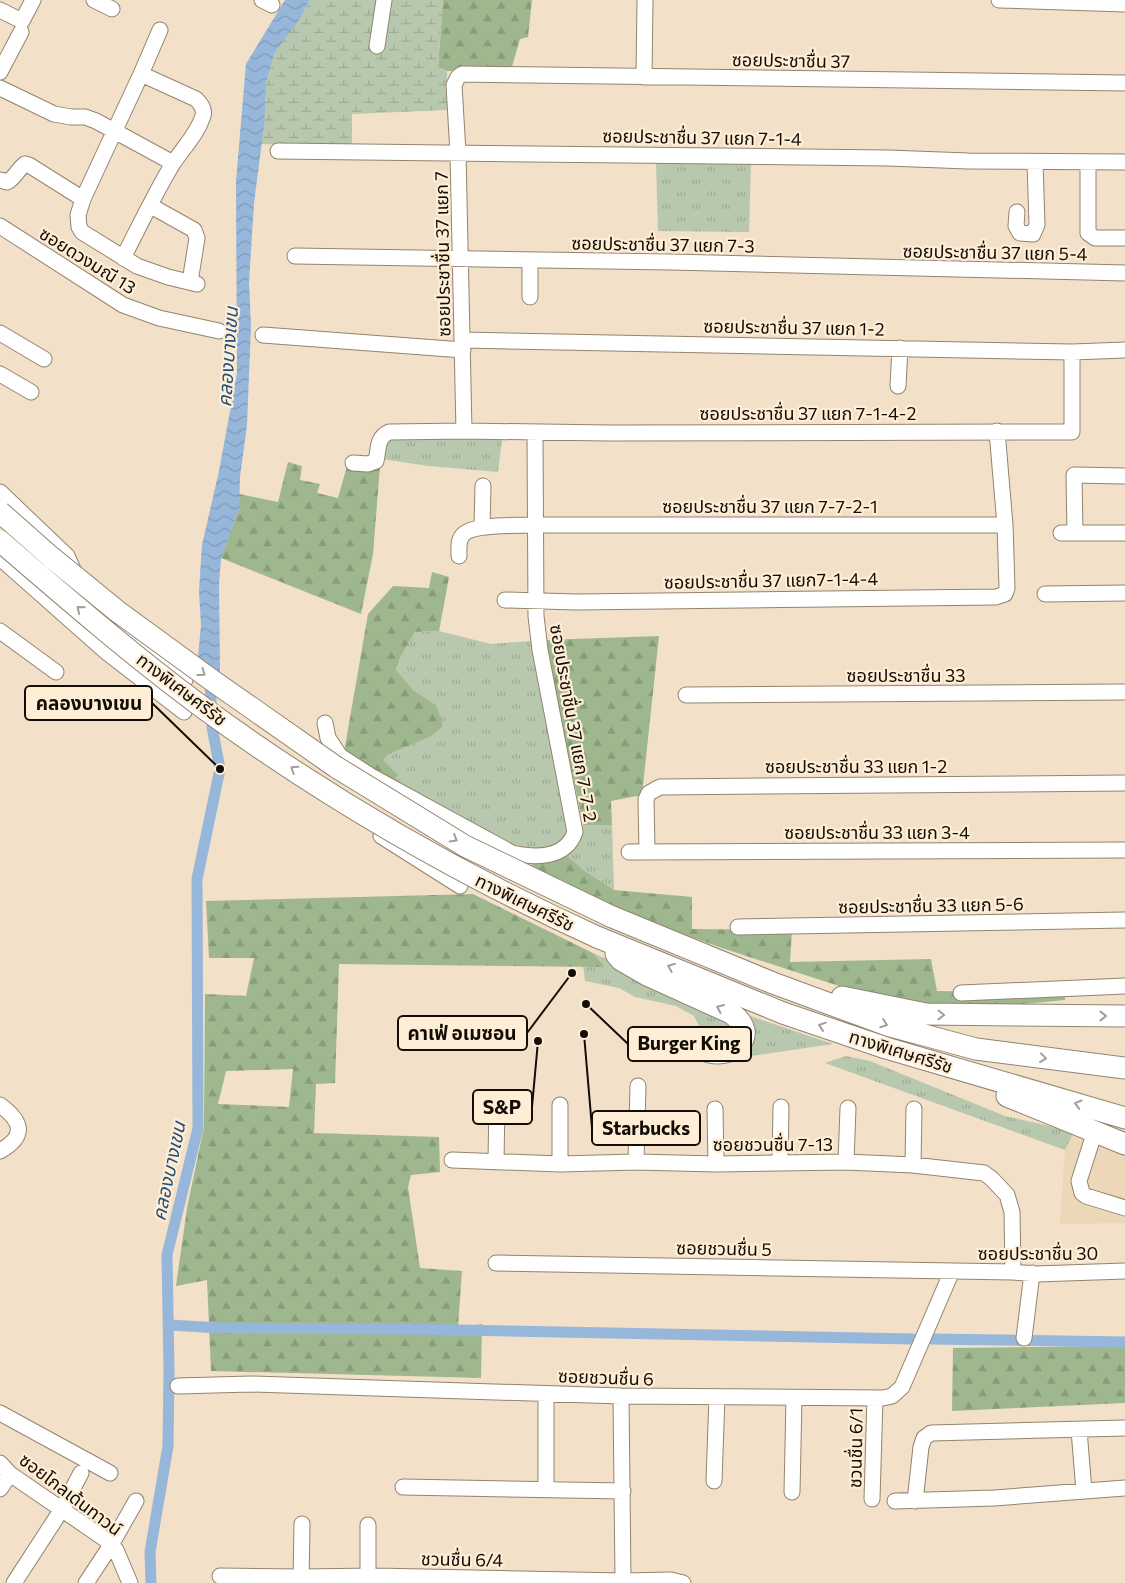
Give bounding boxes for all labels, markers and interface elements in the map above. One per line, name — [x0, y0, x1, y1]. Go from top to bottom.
street label: ซอยประชาชื่น 37 — [732, 47, 850, 72]
street label: ซอยประชาชื่น 37 แยก 7-1-4 — [602, 123, 802, 150]
street label: ซอยประชาชื่น 37 แยก 7 — [429, 171, 454, 337]
street label: ซอยดวงมณี 13 — [36, 222, 140, 298]
street label: ซอยประชาชื่น 37 แยก 7-3 — [571, 230, 755, 257]
street label: ซอยประชาชื่น 37 แยก 5-4 — [902, 238, 1088, 265]
water label: คลองบางเขน — [212, 305, 242, 408]
street label: ซอยประชาชื่น 37 แยก 1-2 — [703, 313, 885, 340]
street label: ซอยประชาชื่น 37 แยก 7-1-4-2 — [700, 401, 916, 424]
street label: ซอยประชาชื่น 37 แยก 7-7-2-1 — [662, 494, 878, 517]
street label: ซอยประชาชื่น 37 แยก7-1-4-4 — [664, 566, 879, 593]
one-way arrow — [77, 607, 86, 615]
street label: ซอยประชาชื่น 37 แยก 7-7-2 — [546, 622, 603, 824]
street label: ทางพิเศษศรีรัช — [133, 648, 231, 730]
street label: ซอยประชาชื่น 33 — [847, 663, 965, 686]
one-way arrow — [196, 668, 205, 676]
callout: คลองบางเขน — [25, 686, 152, 720]
text: คลองบางเขน — [36, 691, 142, 714]
street label: ซอยประชาชื่น 33 แยก 1-2 — [765, 754, 947, 777]
one-way arrow — [290, 766, 299, 776]
street label: ซอยประชาชื่น 33 แยก 3-4 — [784, 820, 970, 843]
one-way arrow — [449, 833, 458, 843]
street label: ทางพิเศษศรีรัช — [472, 869, 578, 935]
street label: ซอยประชาชื่น 33 แยก 5-6 — [838, 891, 1024, 918]
one-way arrow — [667, 963, 676, 974]
one-way arrow — [716, 1004, 725, 1015]
one-way arrow — [937, 1009, 945, 1020]
one-way arrow — [1100, 1011, 1108, 1021]
callout: คาเฟ่ อเมซอน — [398, 1016, 527, 1050]
one-way arrow — [880, 1018, 888, 1028]
text: คาเฟ่ อเมซอน — [407, 1021, 517, 1044]
one-way arrow — [819, 1022, 827, 1032]
street label: ทางพิเศษศรีรัช — [847, 1025, 955, 1077]
callout: Burger King — [628, 1027, 751, 1061]
text: Burger King — [638, 1031, 741, 1054]
one-way arrow — [1038, 1052, 1047, 1062]
callout: S&P — [473, 1090, 532, 1124]
text: S&P — [483, 1095, 521, 1118]
one-way arrow — [1075, 1100, 1083, 1110]
callout: Starbucks — [592, 1111, 700, 1145]
text: Starbucks — [602, 1116, 690, 1139]
water label: คลองบางเขน — [146, 1118, 190, 1223]
street label: ซอยชวนชื่น 7-13 — [713, 1132, 833, 1155]
street label: ซอยชวนชื่น 5 — [676, 1235, 772, 1260]
street label: ซอยประชาชื่น 30 — [978, 1241, 1098, 1264]
street label: ซอยชวนชื่น 6 — [558, 1363, 654, 1390]
street label: ชวนชื่น 6/1 — [842, 1408, 867, 1488]
street label: ซอยโกลเด้นทาวน์ — [15, 1448, 127, 1540]
street label: ชวนชื่น 6/4 — [421, 1546, 503, 1571]

